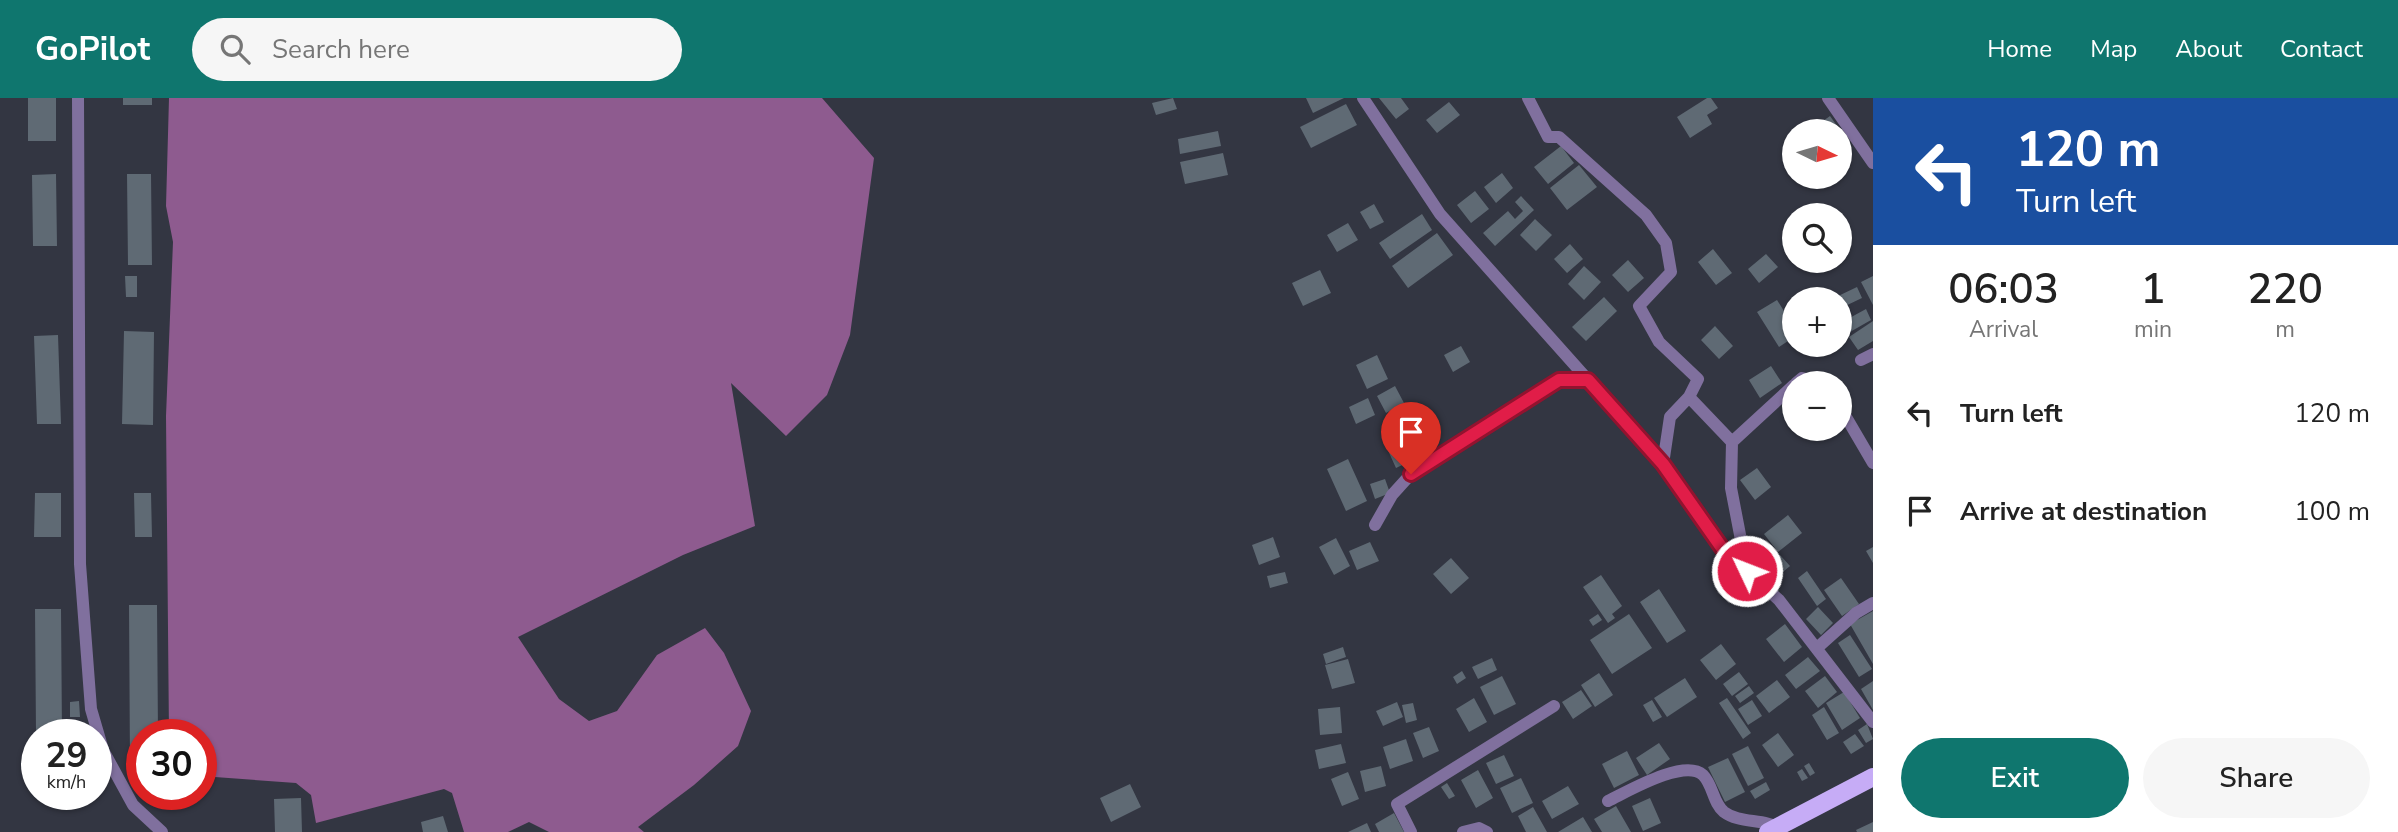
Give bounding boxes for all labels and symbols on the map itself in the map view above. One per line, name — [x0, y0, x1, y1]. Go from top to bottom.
north arrow — [1782, 119, 1852, 189]
pin — [1381, 402, 1441, 474]
position arrow — [1710, 534, 1784, 608]
speed limit sign: 30 — [126, 719, 217, 810]

